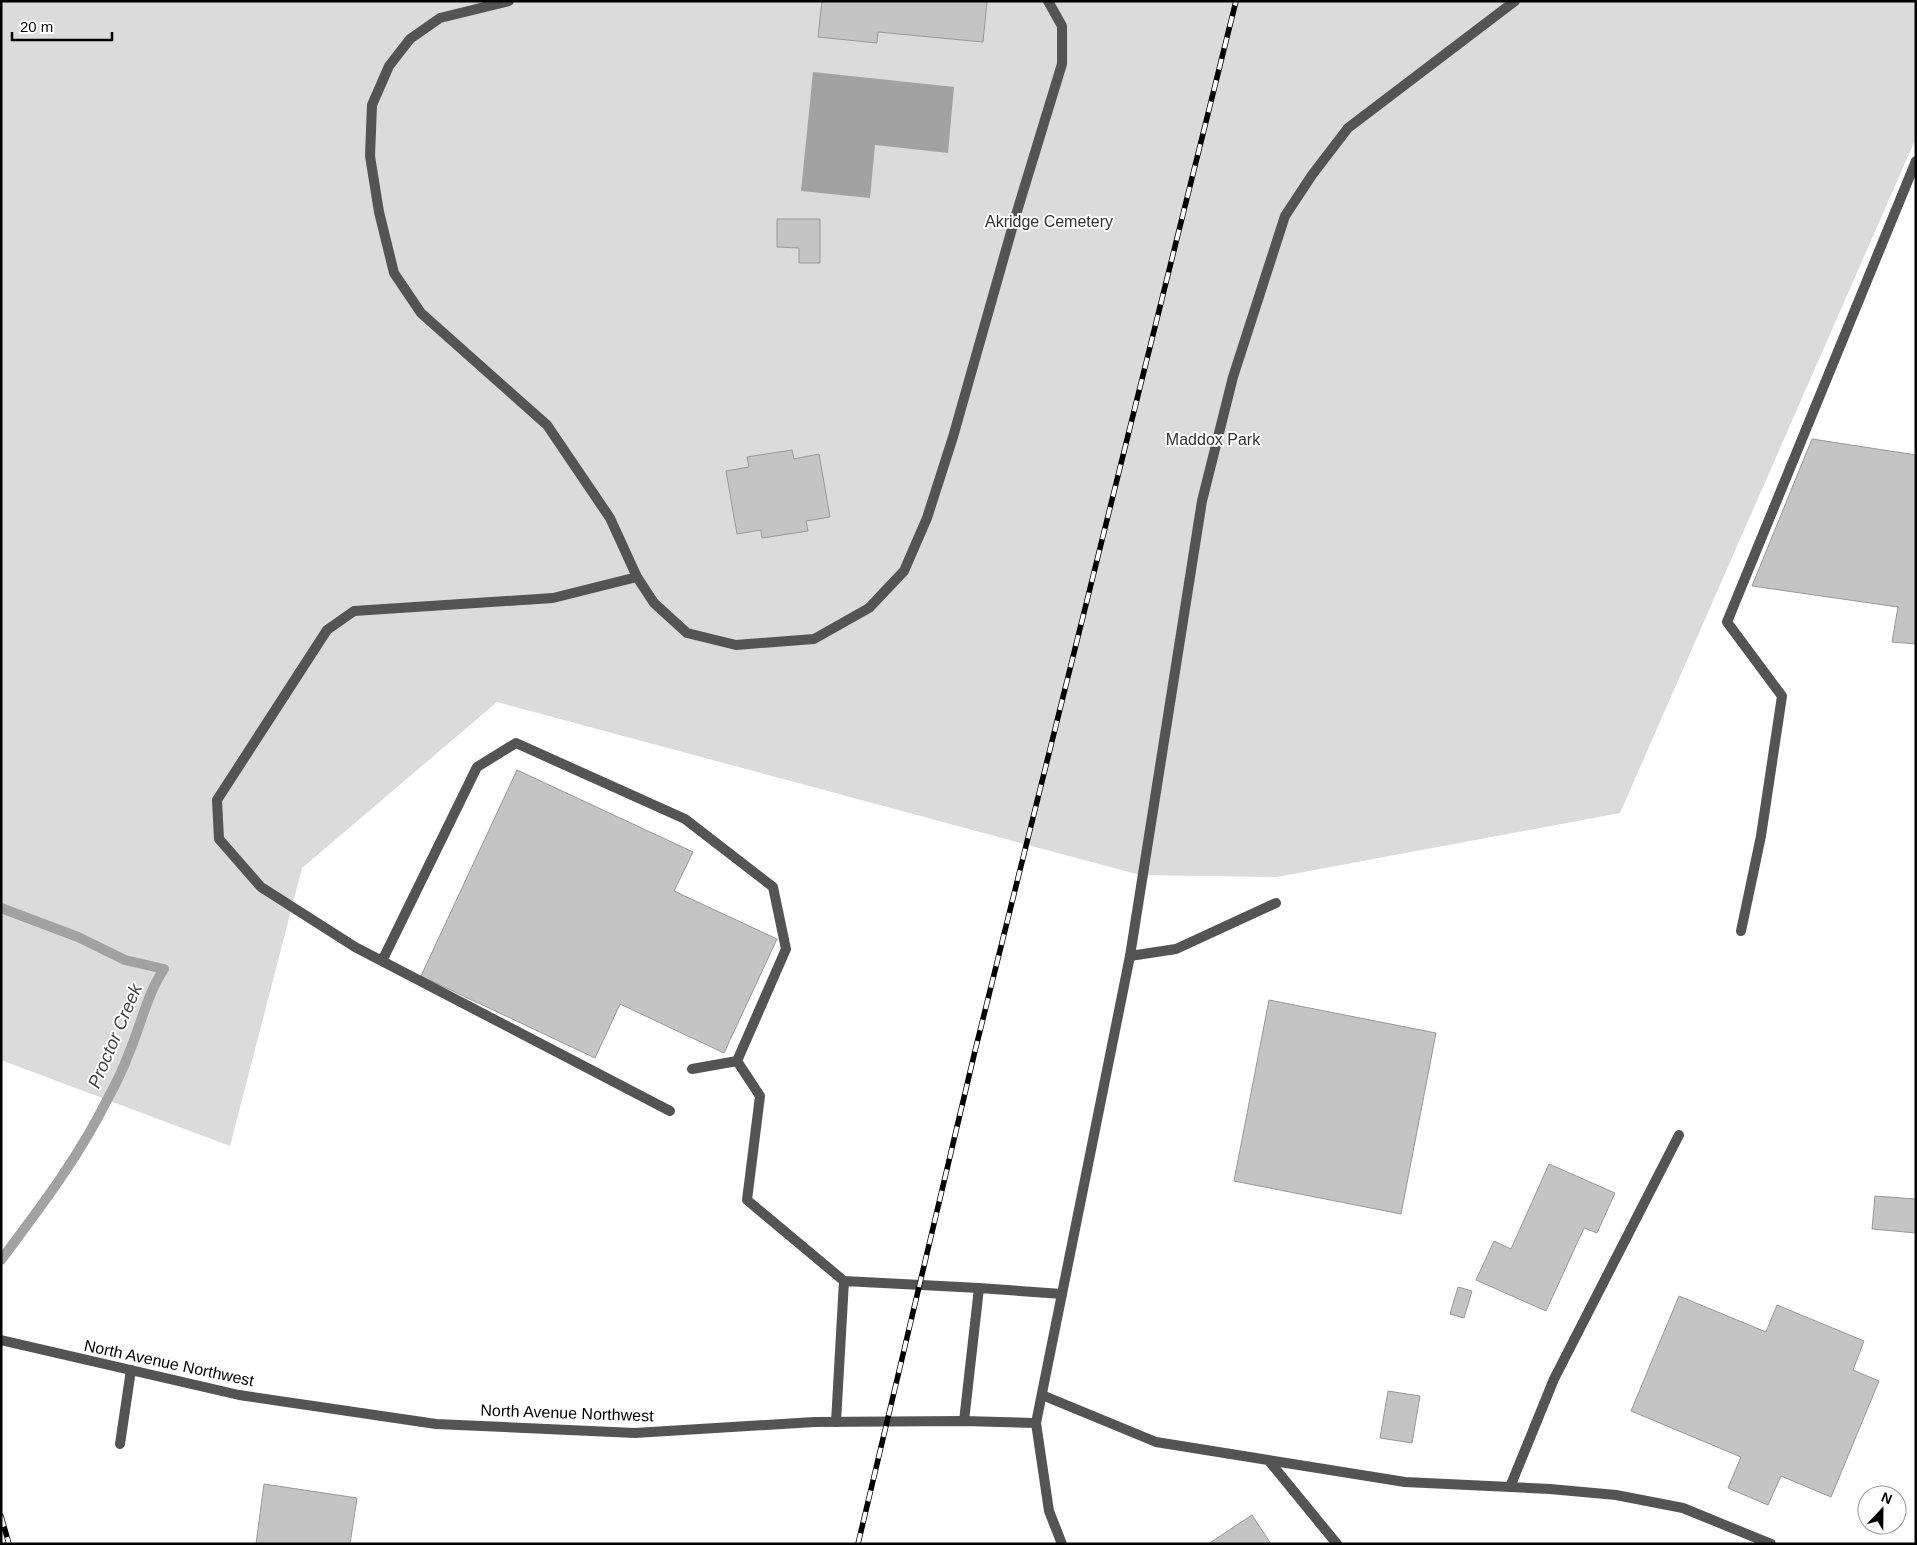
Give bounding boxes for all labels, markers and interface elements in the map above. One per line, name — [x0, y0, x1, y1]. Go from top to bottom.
scale bar — [12, 10, 112, 42]
text: 20 m — [20, 18, 53, 35]
park label: Akridge Cemetery — [985, 213, 1113, 230]
park label: Maddox Park — [1166, 431, 1261, 448]
water label: Proctor Creek — [84, 980, 146, 1091]
street label: North Avenue Northwest — [83, 1337, 256, 1389]
street label: North Avenue Northwest — [480, 1401, 654, 1425]
north arrow — [1857, 1485, 1907, 1535]
text: N — [1879, 1489, 1895, 1507]

